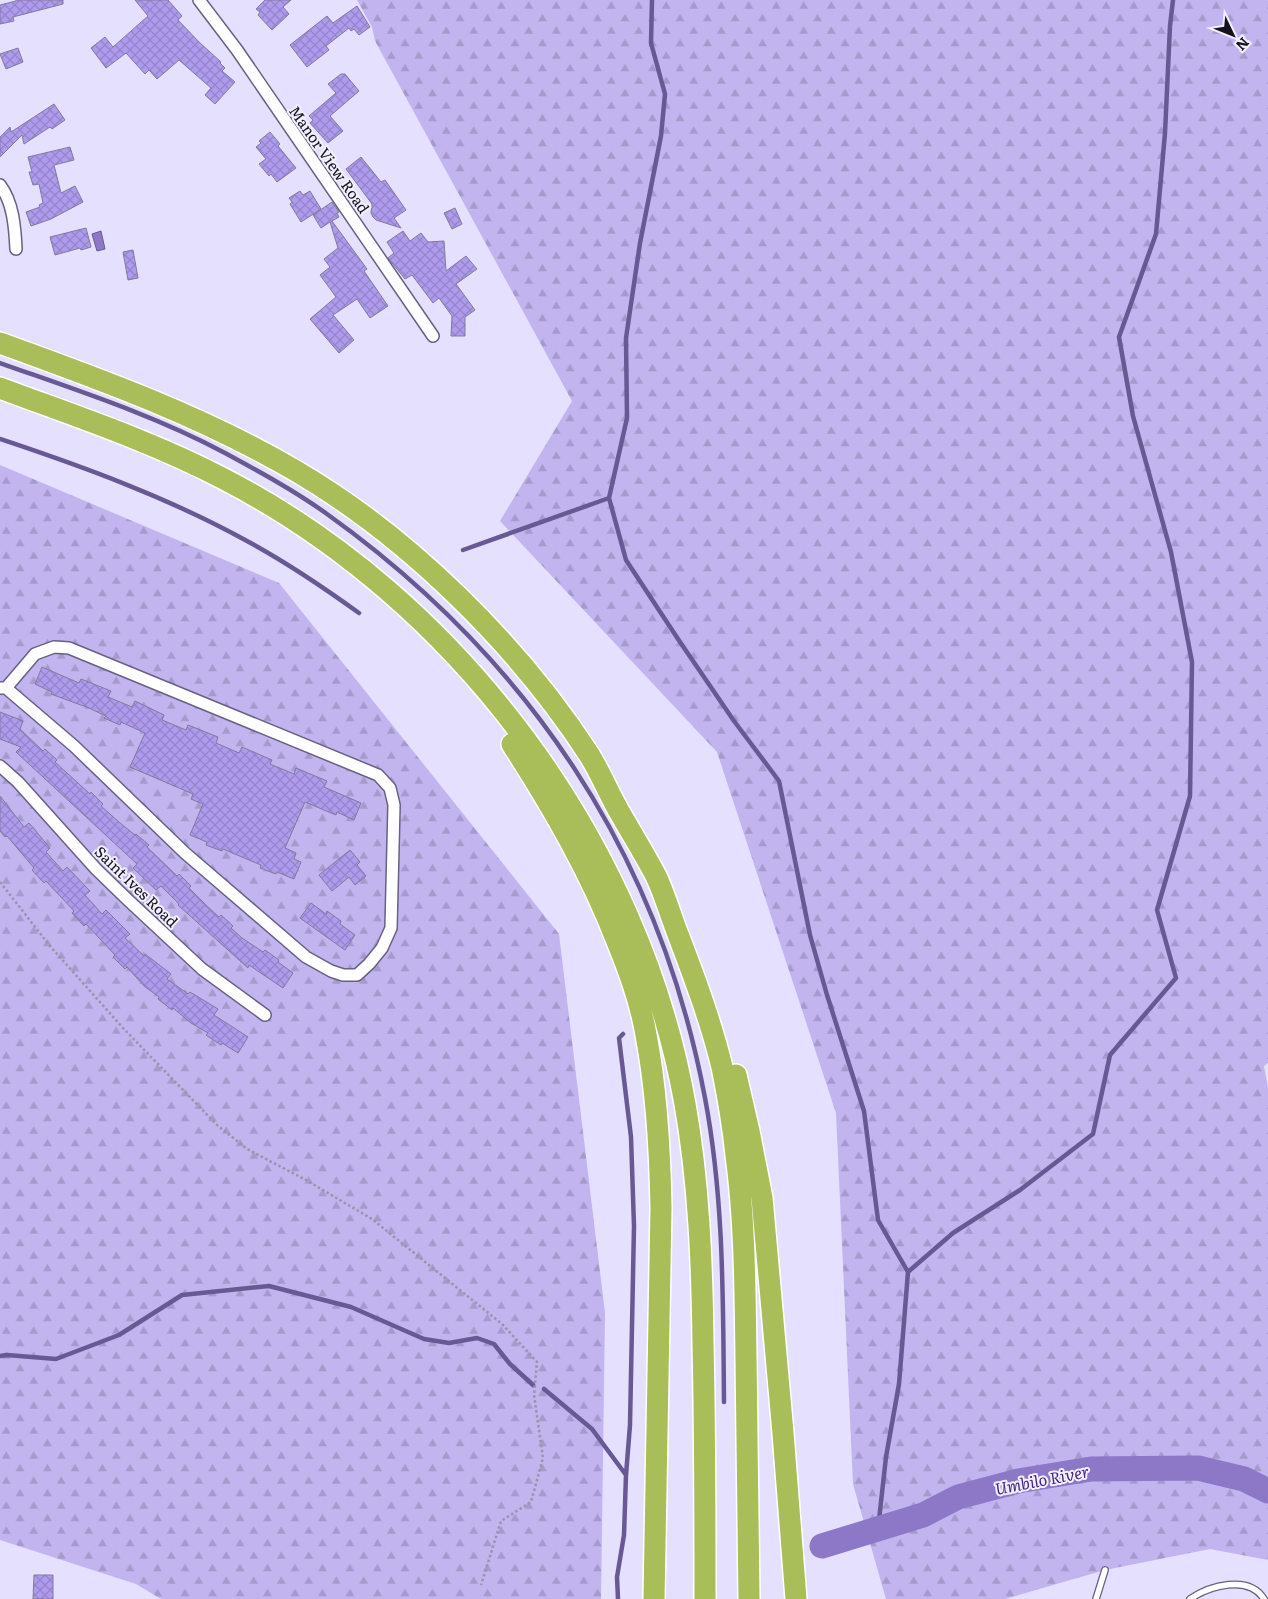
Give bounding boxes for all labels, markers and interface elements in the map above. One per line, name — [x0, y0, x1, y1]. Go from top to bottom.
north arrow — [1208, 10, 1258, 60]
text: N — [1232, 33, 1255, 56]
street label: Manor View Road — [284, 100, 376, 218]
street label: Saint Ives Road — [90, 840, 184, 932]
water label: Umbilo River — [993, 1458, 1091, 1500]

